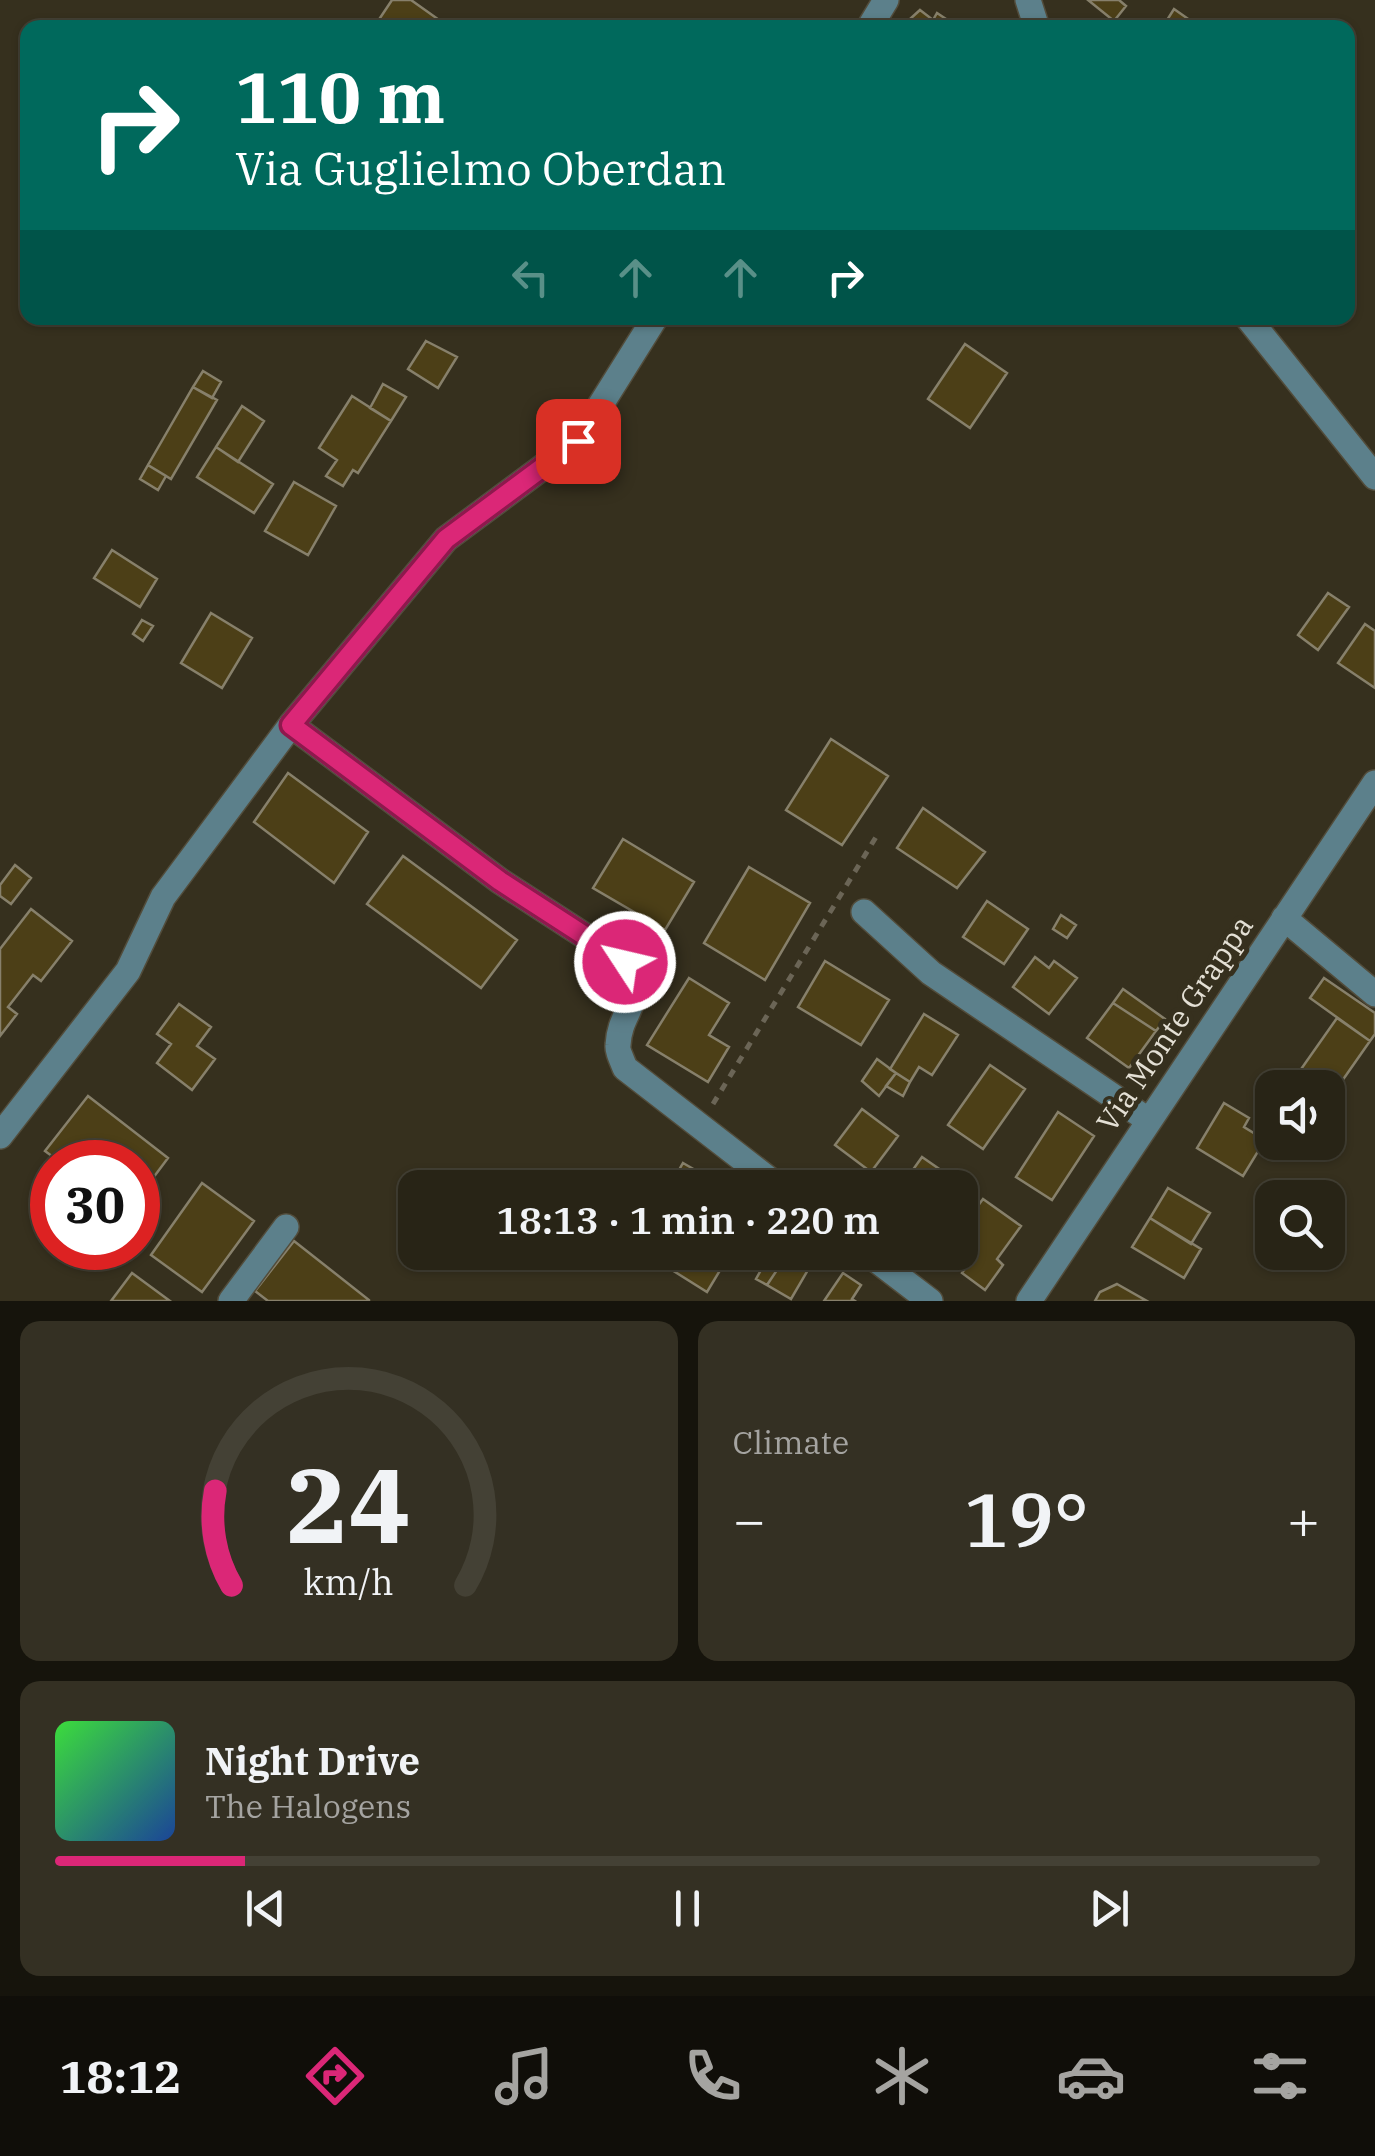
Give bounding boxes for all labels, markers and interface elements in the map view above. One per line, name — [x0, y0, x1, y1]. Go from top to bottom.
text: 110 m — [235, 51, 445, 142]
icon: right — [70, 60, 200, 190]
text: Via Guglielmo Oberdan — [235, 139, 726, 197]
icon: left — [503, 250, 558, 305]
icon: ahead — [608, 250, 663, 305]
icon: ahead — [713, 250, 768, 305]
icon: right — [818, 250, 873, 305]
pin — [536, 399, 621, 484]
icon: arrive — [551, 414, 606, 469]
street label: Via Monte Grappa — [1087, 907, 1261, 1139]
position arrow — [573, 910, 677, 1014]
map controls — [1255, 1070, 1345, 1270]
button: sound — [1255, 1070, 1345, 1160]
speed limit sign: 30 — [30, 1140, 160, 1270]
button: search — [1255, 1180, 1345, 1270]
text: 18:13 · 1 min · 220 m — [496, 1195, 880, 1244]
text: Climate — [733, 1421, 849, 1463]
text: 24 — [286, 1436, 411, 1572]
text: 19° — [964, 1470, 1089, 1568]
text: − — [733, 1484, 766, 1555]
text: + — [1287, 1484, 1320, 1555]
text: km/h — [304, 1558, 394, 1605]
text: Night Drive — [205, 1736, 420, 1785]
text: The Halogens — [205, 1785, 411, 1827]
icon: previous — [238, 1881, 293, 1936]
icon: pause — [660, 1881, 715, 1936]
icon: next — [1082, 1881, 1137, 1936]
icon: directions — [300, 2041, 370, 2111]
icon: music — [489, 2041, 559, 2111]
icon: phone — [678, 2041, 748, 2111]
icon: climate — [867, 2041, 937, 2111]
icon: car — [1056, 2041, 1126, 2111]
icon: filters — [1245, 2041, 1315, 2111]
text: 18:12 — [60, 2047, 181, 2105]

